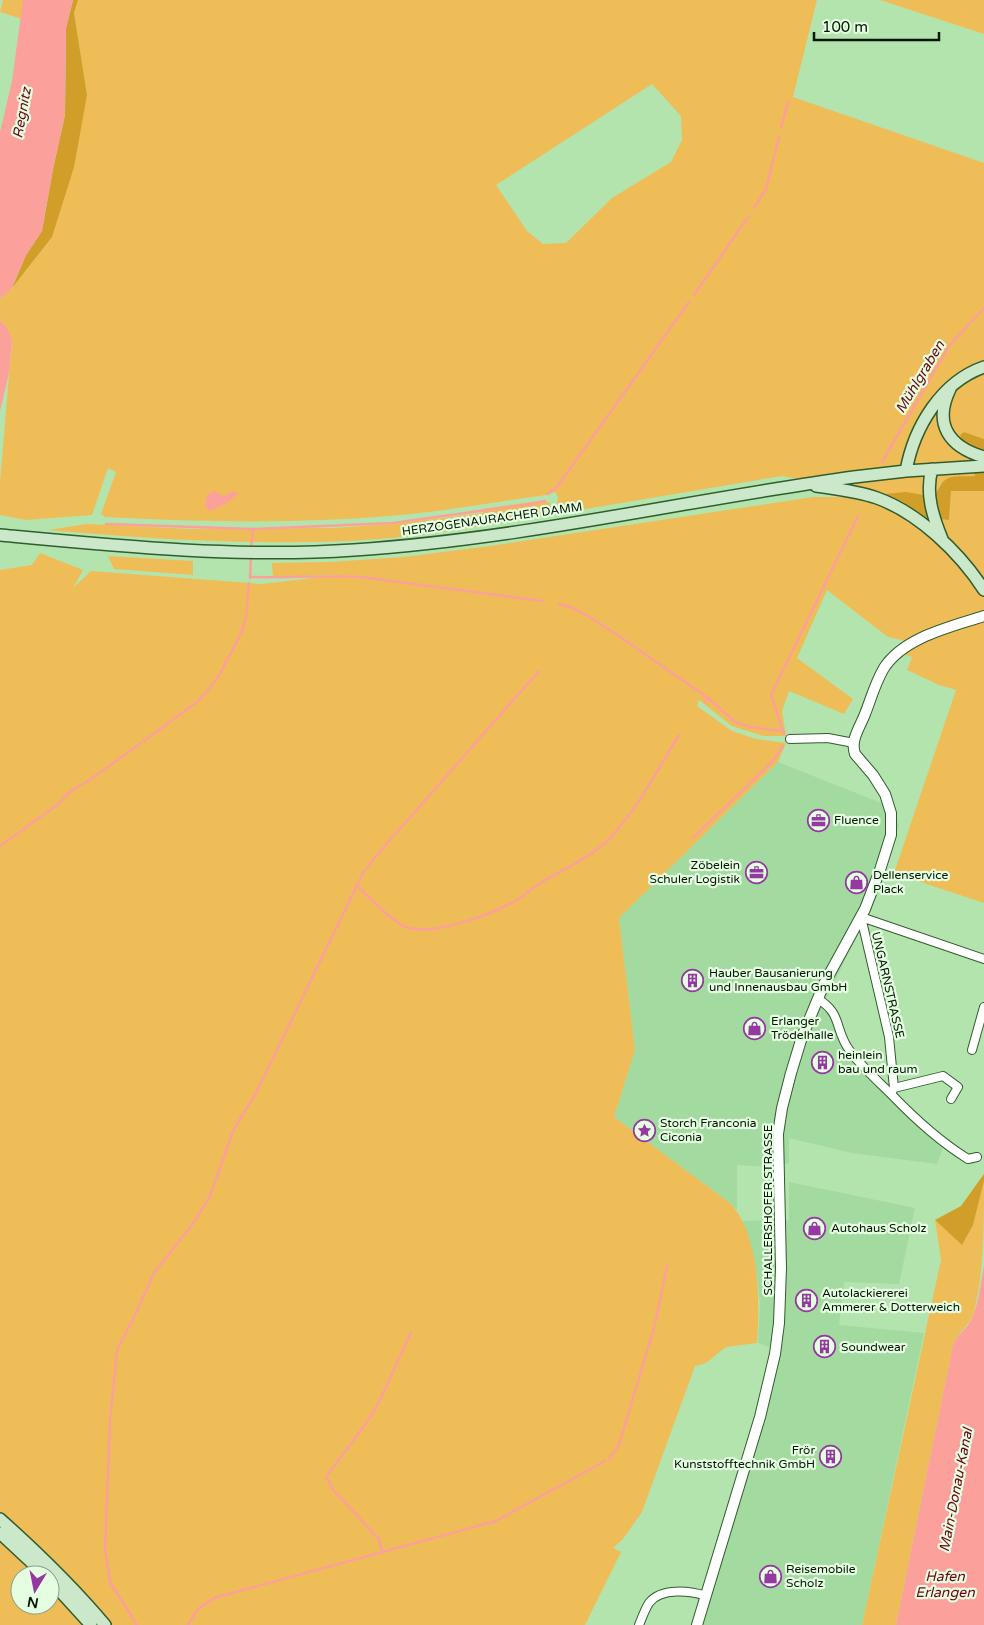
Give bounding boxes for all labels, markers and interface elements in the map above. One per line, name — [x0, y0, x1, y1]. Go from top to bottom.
scale bar — [814, 10, 939, 42]
text: 100 m — [822, 18, 868, 36]
water label: Regnitz — [9, 84, 35, 140]
water label: Mühlgraben — [892, 337, 948, 416]
street label: HERZOGENAURACHER DAMM — [401, 499, 583, 539]
office icon: Fluence — [806, 808, 830, 832]
place label: Fluence — [834, 813, 879, 827]
place label: Zöbelein Schuler Logistik — [650, 858, 740, 886]
office icon: Zöbelein Schuler Logistik — [744, 860, 768, 884]
place label: Dellenservice Plack — [873, 868, 948, 896]
shop icon: Dellenservice Plack — [845, 870, 869, 894]
street label: UNGARNSTRASSE — [869, 930, 907, 1040]
place label: Hauber Bausanierung und Innenausbau GmbH — [709, 966, 847, 994]
building icon: Hauber Bausanierung und Innenausbau GmbH — [681, 968, 705, 992]
place label: Erlanger Trödelhalle — [771, 1014, 834, 1042]
shop icon: Erlanger Trödelhalle — [743, 1016, 767, 1040]
place label: heinlein bau und raum — [838, 1048, 918, 1076]
building icon: heinlein bau und raum — [810, 1050, 834, 1074]
place label: Storch Franconia Ciconia — [660, 1116, 756, 1144]
place icon: Storch Franconia Ciconia — [632, 1118, 656, 1142]
street label: SCHALLERSHOFER STRASSE — [761, 1124, 775, 1295]
shop icon: Autohaus Scholz — [803, 1216, 827, 1240]
place label: Autohaus Scholz — [831, 1221, 926, 1235]
place label: Autolackiererei Ammerer & Dotterweich — [822, 1286, 960, 1314]
building icon: Autolackiererei Ammerer & Dotterweich — [794, 1288, 818, 1312]
building icon: Soundwear — [813, 1335, 837, 1359]
place label: Soundwear — [841, 1340, 906, 1354]
water label: Main-Donau-Kanal — [936, 1425, 977, 1553]
place label: Frör Kunststofftechnik GmbH — [674, 1443, 815, 1471]
building icon: Frör Kunststofftechnik GmbH — [819, 1445, 843, 1469]
place label: Reisemobile Scholz — [786, 1562, 856, 1590]
shop icon: Reisemobile Scholz — [758, 1564, 782, 1588]
north arrow — [10, 1565, 60, 1615]
water label: Hafen Erlangen — [915, 1568, 975, 1601]
text: N — [26, 1593, 40, 1612]

